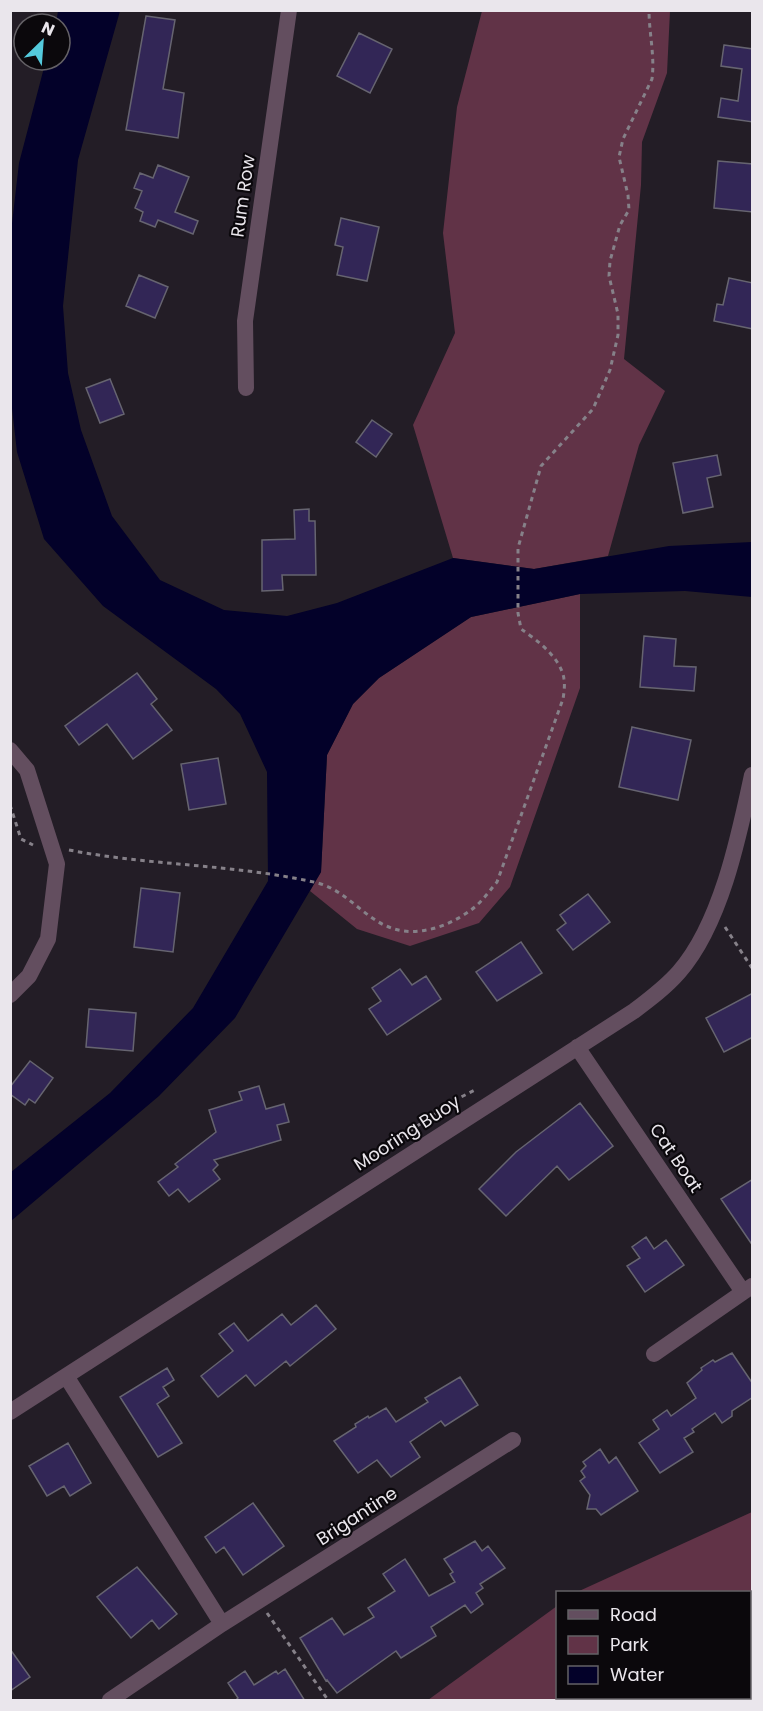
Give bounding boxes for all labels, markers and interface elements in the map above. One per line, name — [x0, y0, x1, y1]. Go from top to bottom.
north arrow — [12, 12, 72, 72]
text: N — [38, 16, 58, 42]
street label: Rum Row — [224, 153, 261, 239]
street label: Mooring Buoy — [349, 1089, 465, 1176]
street label: Cat Boat — [644, 1118, 709, 1197]
street label: Brigantine — [311, 1480, 402, 1551]
legend — [556, 1591, 751, 1699]
text: Road — [610, 1602, 657, 1627]
text: Park — [610, 1632, 649, 1657]
text: Water — [610, 1662, 664, 1687]

